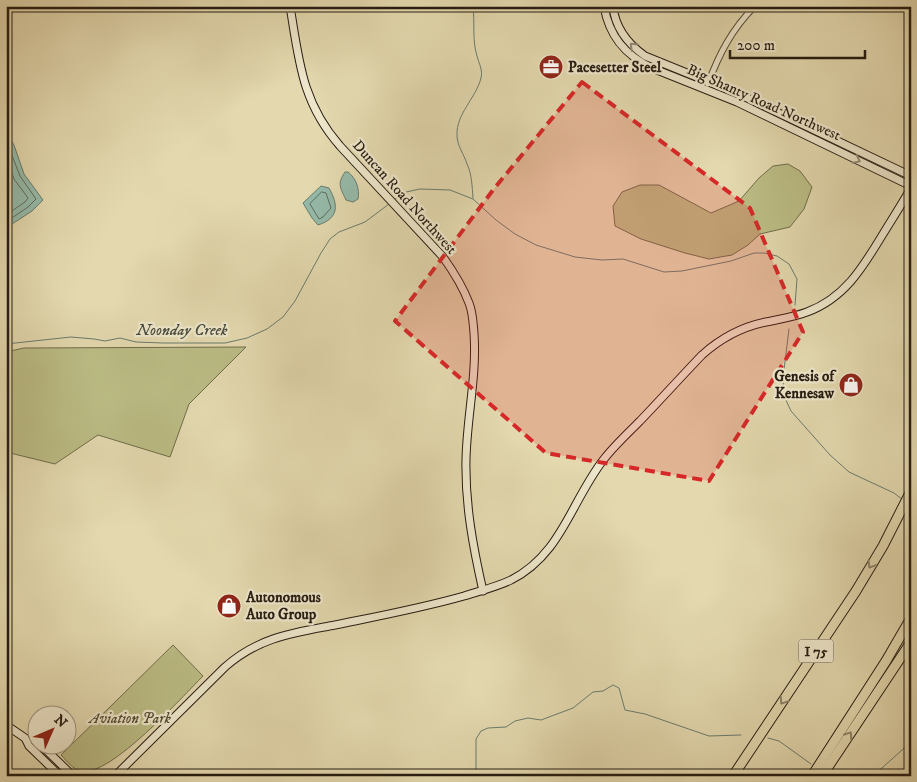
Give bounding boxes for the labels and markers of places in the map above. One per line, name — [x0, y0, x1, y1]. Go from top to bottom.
office icon: Pacesetter Steel — [538, 54, 564, 80]
place label: Pacesetter Steel — [568, 58, 662, 77]
place label: Genesis of Kennesaw — [774, 367, 837, 403]
shop icon: Genesis of Kennesaw — [838, 372, 864, 398]
place label: Autonomous Auto Group — [245, 588, 321, 624]
shop icon: Autonomous Auto Group — [216, 593, 242, 619]

